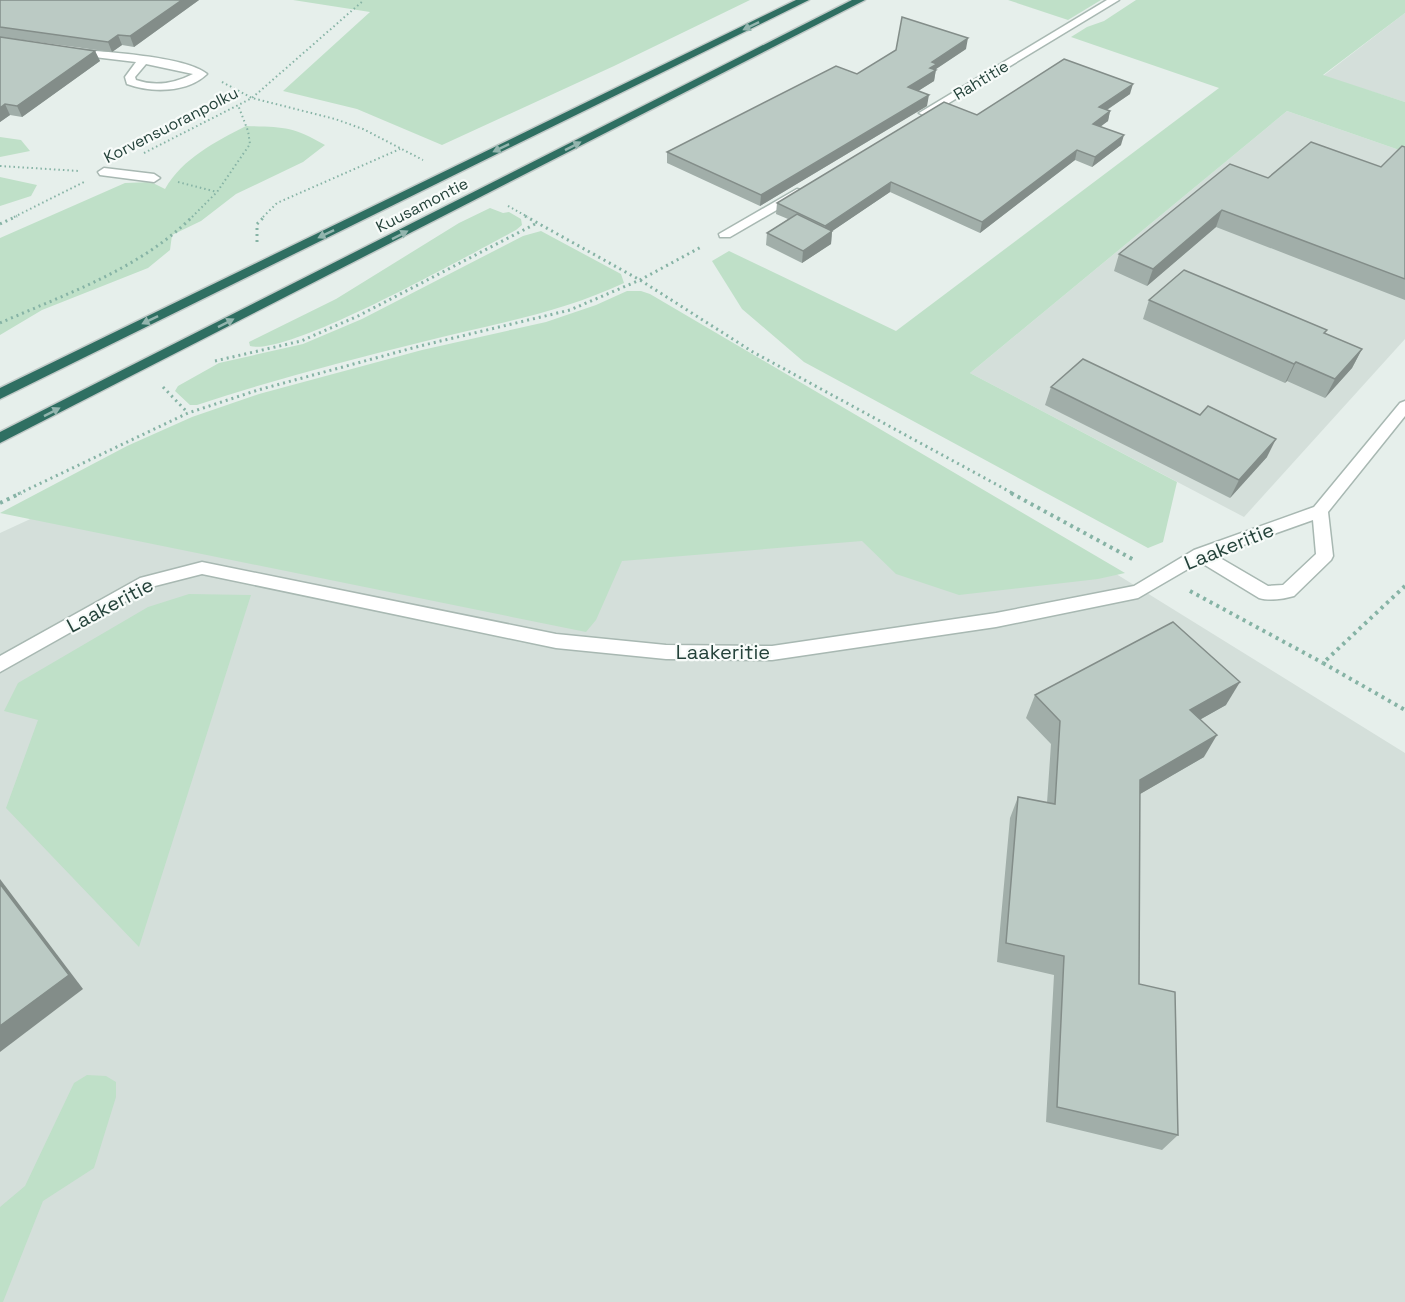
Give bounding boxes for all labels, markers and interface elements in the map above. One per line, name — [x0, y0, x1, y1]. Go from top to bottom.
one-way arrow — [743, 21, 760, 30]
street label: Rahtitie — [949, 55, 1013, 105]
street label: Korvensuoranpolku — [100, 82, 242, 168]
one-way arrow — [565, 141, 582, 151]
one-way arrow — [492, 144, 509, 153]
street label: Kuusamontie — [372, 173, 472, 237]
one-way arrow — [317, 229, 334, 239]
one-way arrow — [391, 230, 408, 239]
one-way arrow — [142, 315, 159, 325]
one-way arrow — [217, 319, 234, 328]
one-way arrow — [44, 407, 61, 417]
street label: Laakeritie — [1180, 516, 1278, 576]
street label: Laakeritie — [62, 571, 158, 639]
street label: Laakeritie — [676, 639, 770, 665]

